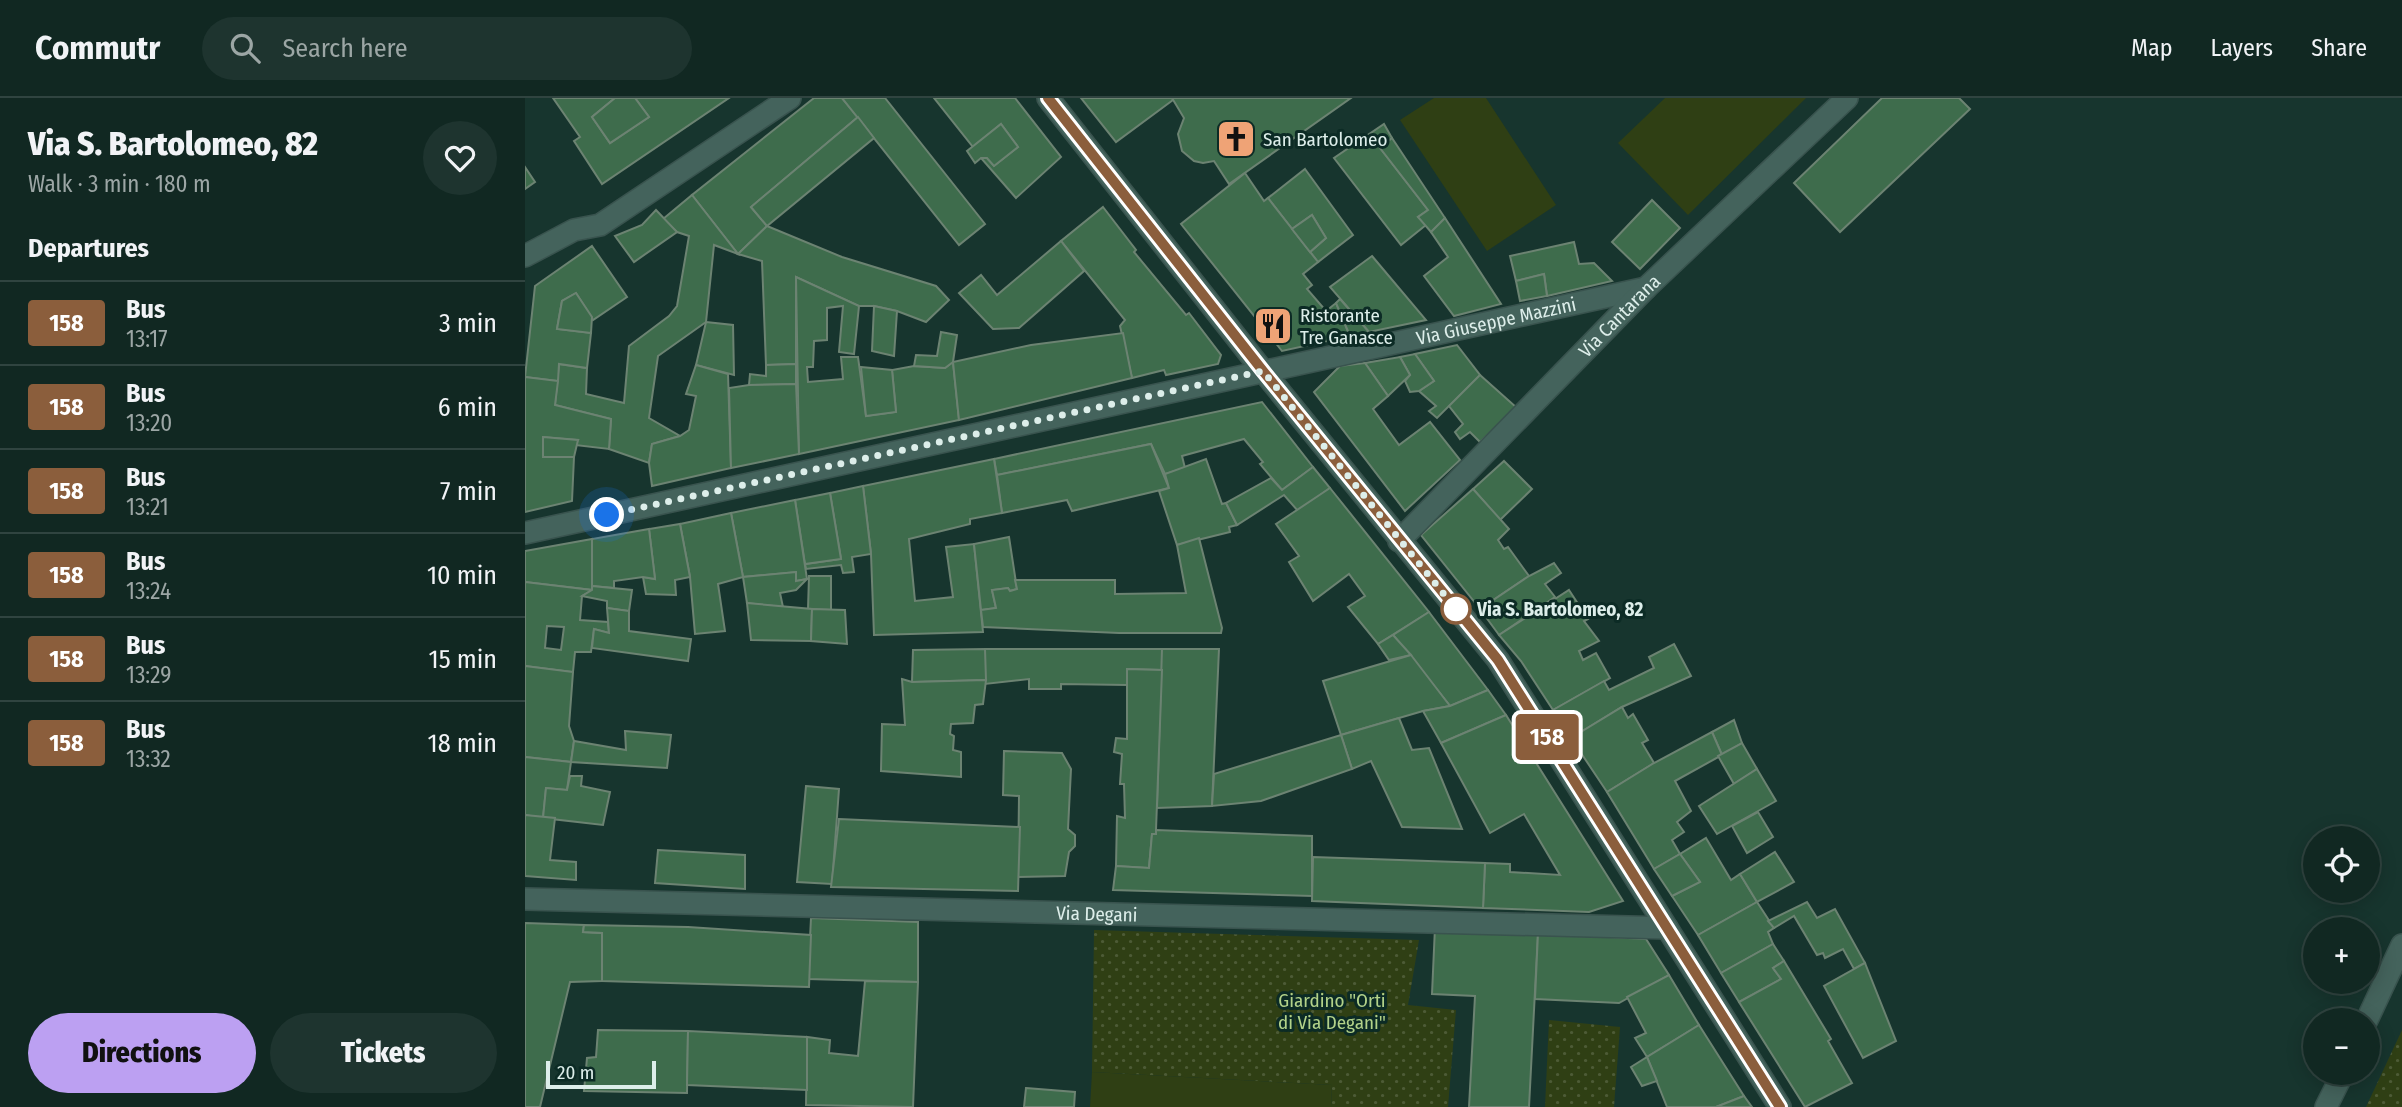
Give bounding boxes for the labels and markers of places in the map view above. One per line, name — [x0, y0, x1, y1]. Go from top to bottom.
church icon: San Bartolomeo — [1215, 118, 1257, 160]
place label: San Bartolomeo — [1263, 128, 1387, 151]
place label: Ristorante Tre Ganasce — [1300, 304, 1393, 349]
restaurant icon: Ristorante Tre Ganasce — [1252, 305, 1294, 347]
marker: Via S. Bartolomeo, 82 — [1441, 594, 1471, 624]
place label: Via S. Bartolomeo, 82 — [1476, 598, 1643, 621]

